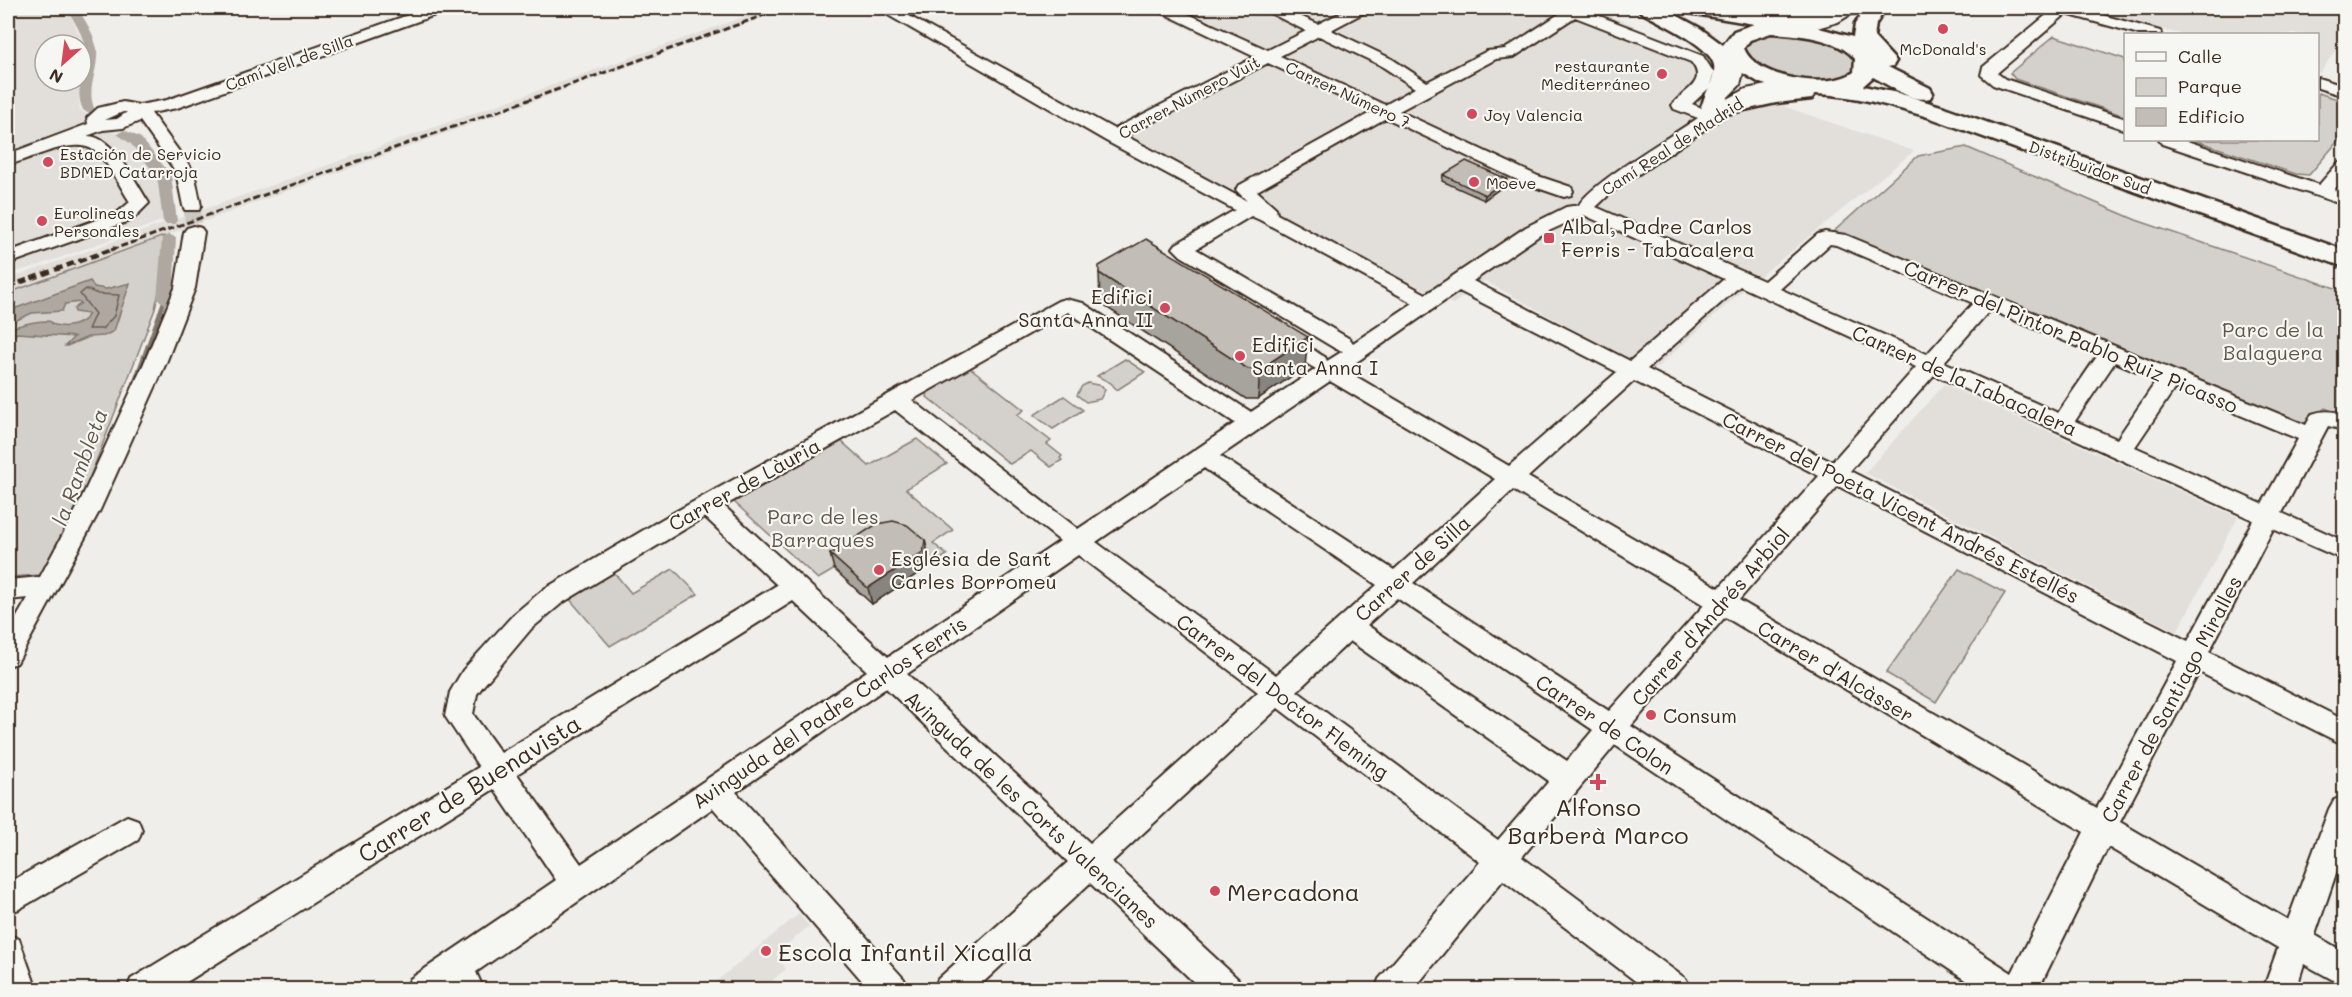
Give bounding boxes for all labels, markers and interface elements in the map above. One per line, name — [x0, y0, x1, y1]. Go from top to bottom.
marker: McDonald's — [1936, 22, 1950, 36]
street label: Camí Vell de Silla — [222, 29, 356, 95]
north arrow — [33, 33, 93, 93]
legend — [2124, 33, 2319, 141]
place label: McDonald's — [1900, 38, 1986, 59]
text: Calle — [2178, 44, 2222, 68]
street label: Carrer Número Vuit — [1115, 51, 1263, 143]
place label: restaurante Mediterráneo — [1541, 55, 1650, 94]
street label: Carrer Número 7 — [1282, 56, 1414, 132]
text: N — [45, 65, 66, 89]
marker: restaurante Mediterráneo — [1655, 67, 1669, 81]
text: Parque — [2178, 74, 2242, 98]
street label: Camí Real de Madrid — [1597, 92, 1747, 200]
place label: Joy Valencia — [1484, 104, 1583, 125]
text: Edificio — [2178, 104, 2245, 128]
marker: Joy Valencia — [1465, 107, 1479, 121]
street label: Distribuïdor Sud — [2026, 135, 2154, 199]
place label: Estación de Servicio BDMED Catarroja — [60, 143, 221, 182]
marker: Estación de Servicio BDMED Catarroja — [41, 155, 55, 169]
place label: Moeve — [1486, 172, 1537, 193]
marker: Moeve — [1467, 175, 1481, 189]
place label: Eurolineas Personales — [54, 202, 140, 241]
place label: Albal, Padre Carlos Ferris - Tabacalera — [1561, 213, 1755, 262]
marker: Eurolineas Personales — [35, 214, 49, 228]
marker: Albal, Padre Carlos Ferris - Tabacalera — [1542, 231, 1556, 245]
street label: Carrer del Pintor Pablo Ruiz Picasso — [1900, 254, 2242, 418]
place label: Edifici Santa Anna II — [1018, 283, 1153, 332]
marker: Edifici Santa Anna II — [1158, 301, 1172, 315]
park label: Parc de la Balaguera — [2222, 316, 2324, 365]
street label: Carrer de la Tabacalera — [1848, 319, 2082, 441]
place label: Edifici Santa Anna I — [1252, 331, 1378, 380]
marker: Edifici Santa Anna I — [1233, 349, 1247, 363]
water label: la Rambleta — [45, 405, 113, 529]
street label: Carrer del Poeta Vicent Andrés Estellés — [1718, 405, 2084, 609]
street label: Carrer de Làuria — [664, 432, 824, 536]
park label: Parc de les Barraques — [767, 503, 879, 552]
street label: Carrer de Silla — [1349, 509, 1475, 627]
street label: Carrer d'Andrés Arbiol — [1625, 521, 1795, 711]
place label: Església de Sant Carles Borromeu — [891, 545, 1057, 594]
marker: Església de Sant Carles Borromeu — [872, 563, 886, 577]
street label: Carrer de Santiago Miralles — [2095, 571, 2247, 827]
street label: Carrer del Doctor Fleming — [1171, 607, 1395, 785]
street label: Avinguda del Padre Carlos Ferris — [687, 610, 971, 814]
street label: Carrer d'Alcàsser — [1753, 614, 1919, 728]
street label: Carrer de Colon — [1531, 668, 1679, 780]
street label: Avinguda de les Corts Valencianes — [900, 685, 1164, 933]
place label: Consum — [1663, 702, 1737, 728]
street label: Carrer de Buenavista — [352, 707, 586, 869]
marker: Consum — [1644, 708, 1658, 722]
marker: Alfonso Barberà Marco — [1591, 775, 1605, 789]
place label: Alfonso Barberà Marco — [1507, 791, 1689, 850]
place label: Mercadona — [1227, 876, 1360, 907]
marker: Mercadona — [1208, 884, 1222, 898]
place label: Escola Infantil Xicalla — [778, 936, 1033, 967]
marker: Escola Infantil Xicalla — [759, 944, 773, 958]

